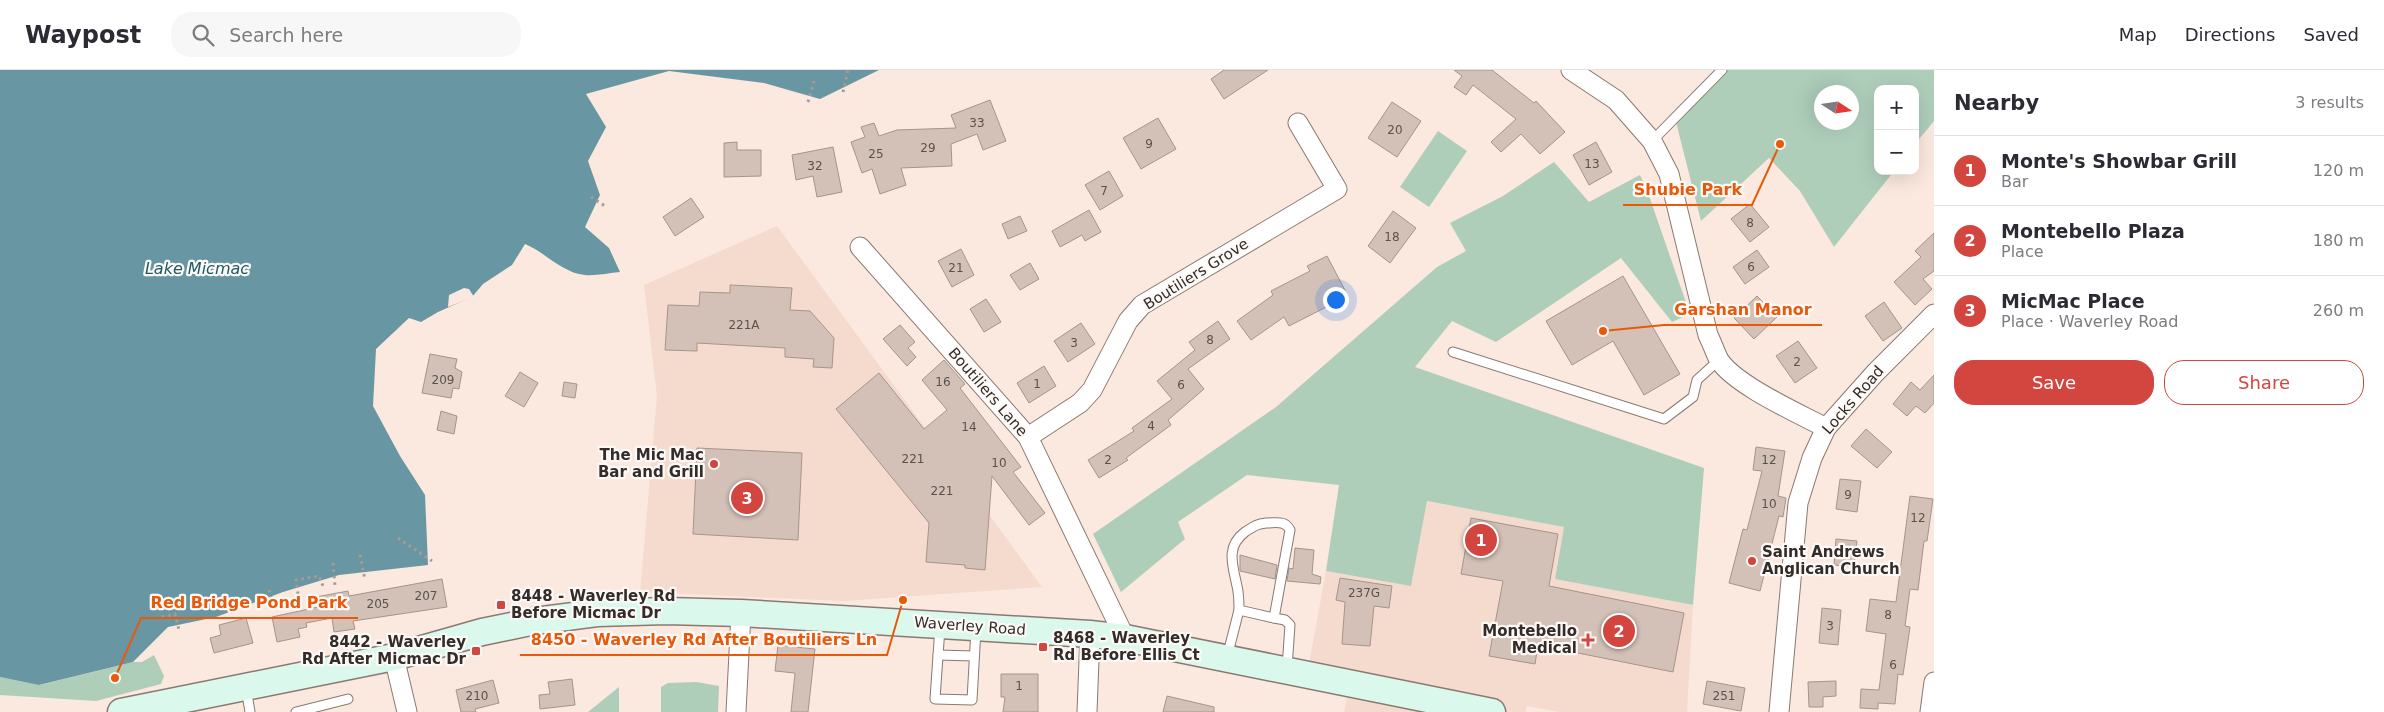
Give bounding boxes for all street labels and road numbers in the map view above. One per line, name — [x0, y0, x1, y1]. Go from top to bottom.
street label: Boutiliers Grove — [1140, 235, 1252, 313]
street label: Boutiliers Lane — [945, 344, 1031, 440]
street label: Locks Road — [1819, 362, 1887, 438]
street label: Waverley Road — [913, 613, 1027, 639]

